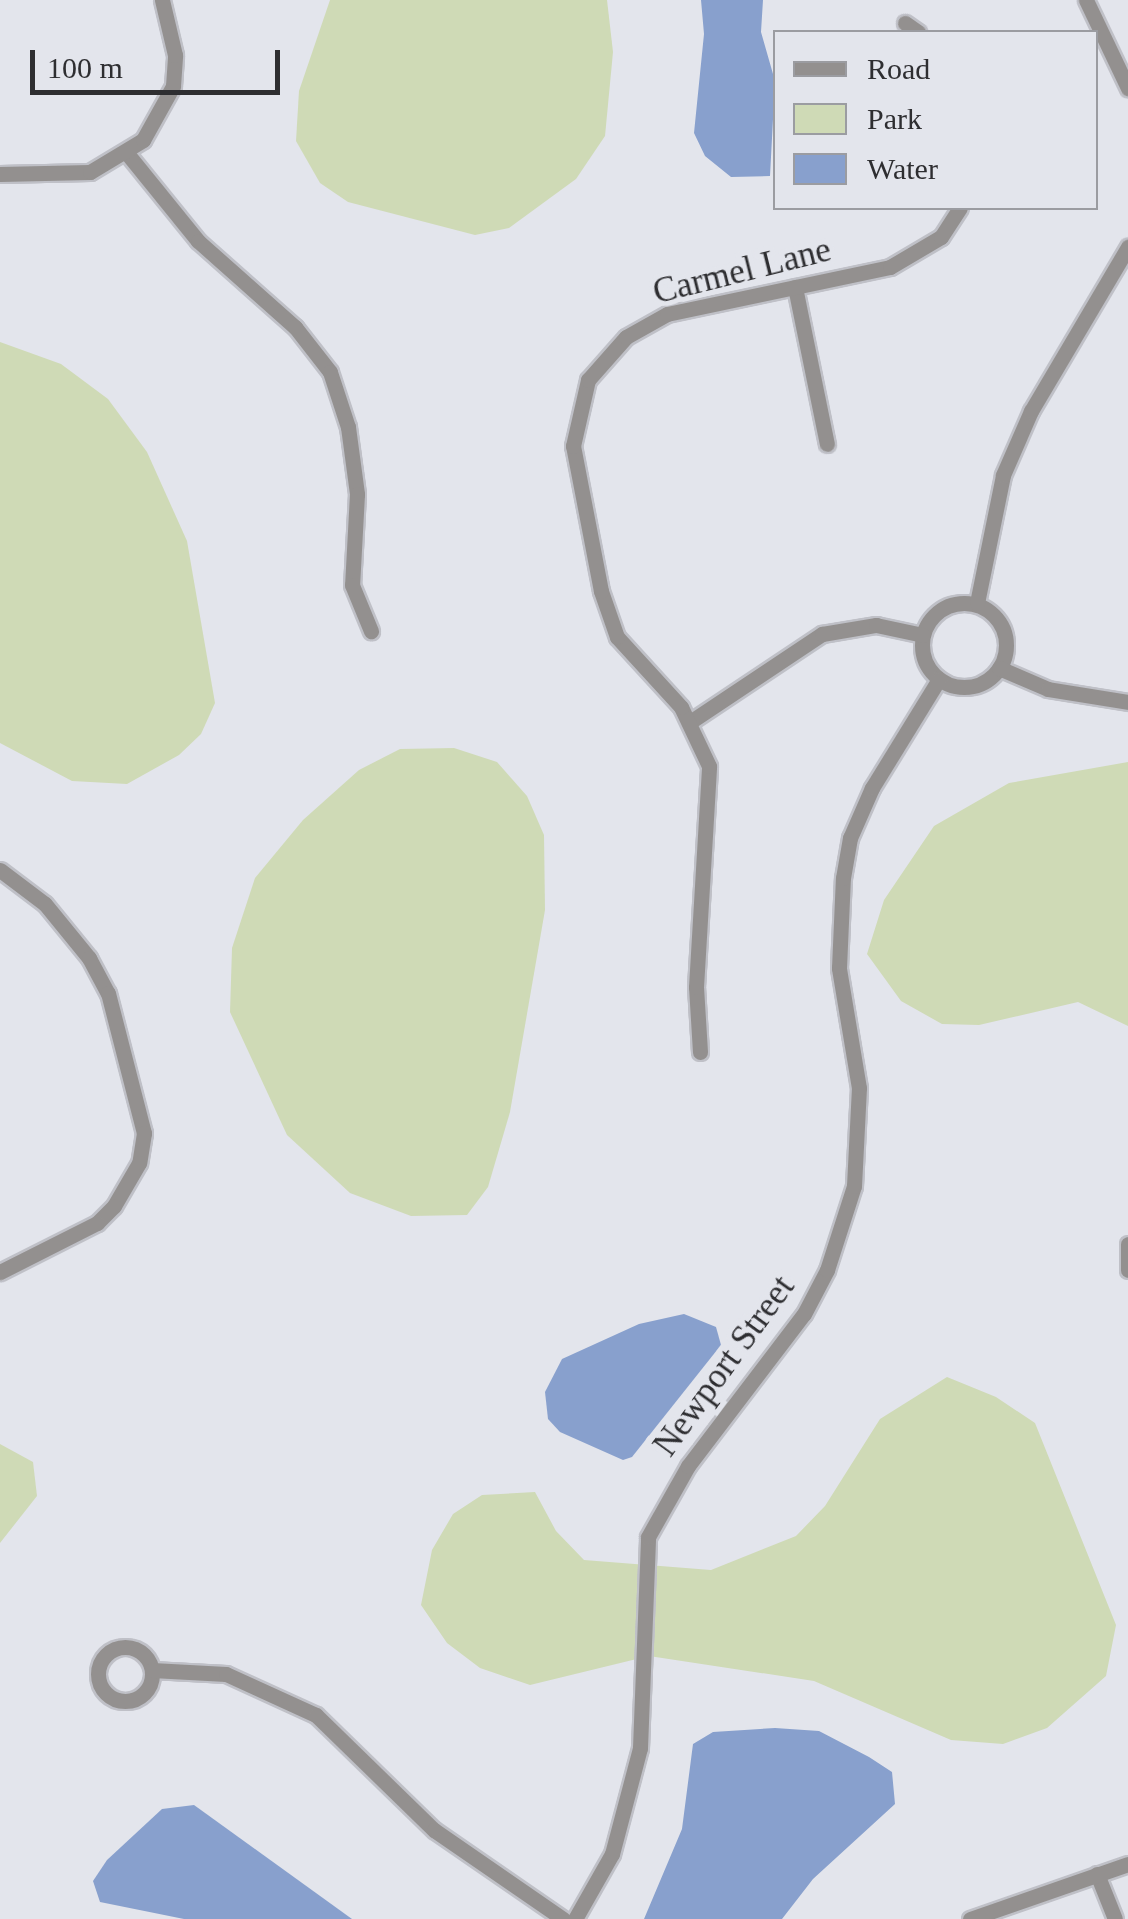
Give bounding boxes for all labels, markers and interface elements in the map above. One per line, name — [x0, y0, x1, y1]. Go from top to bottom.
scale bar — [35, 30, 285, 92]
legend — [773, 30, 1098, 210]
text: 100 m — [47, 51, 123, 84]
text: Road — [867, 52, 930, 85]
text: Park — [867, 102, 922, 135]
text: Water — [867, 152, 938, 185]
street label: Carmel Lane — [649, 229, 835, 313]
street label: Newport Street — [644, 1268, 804, 1464]

